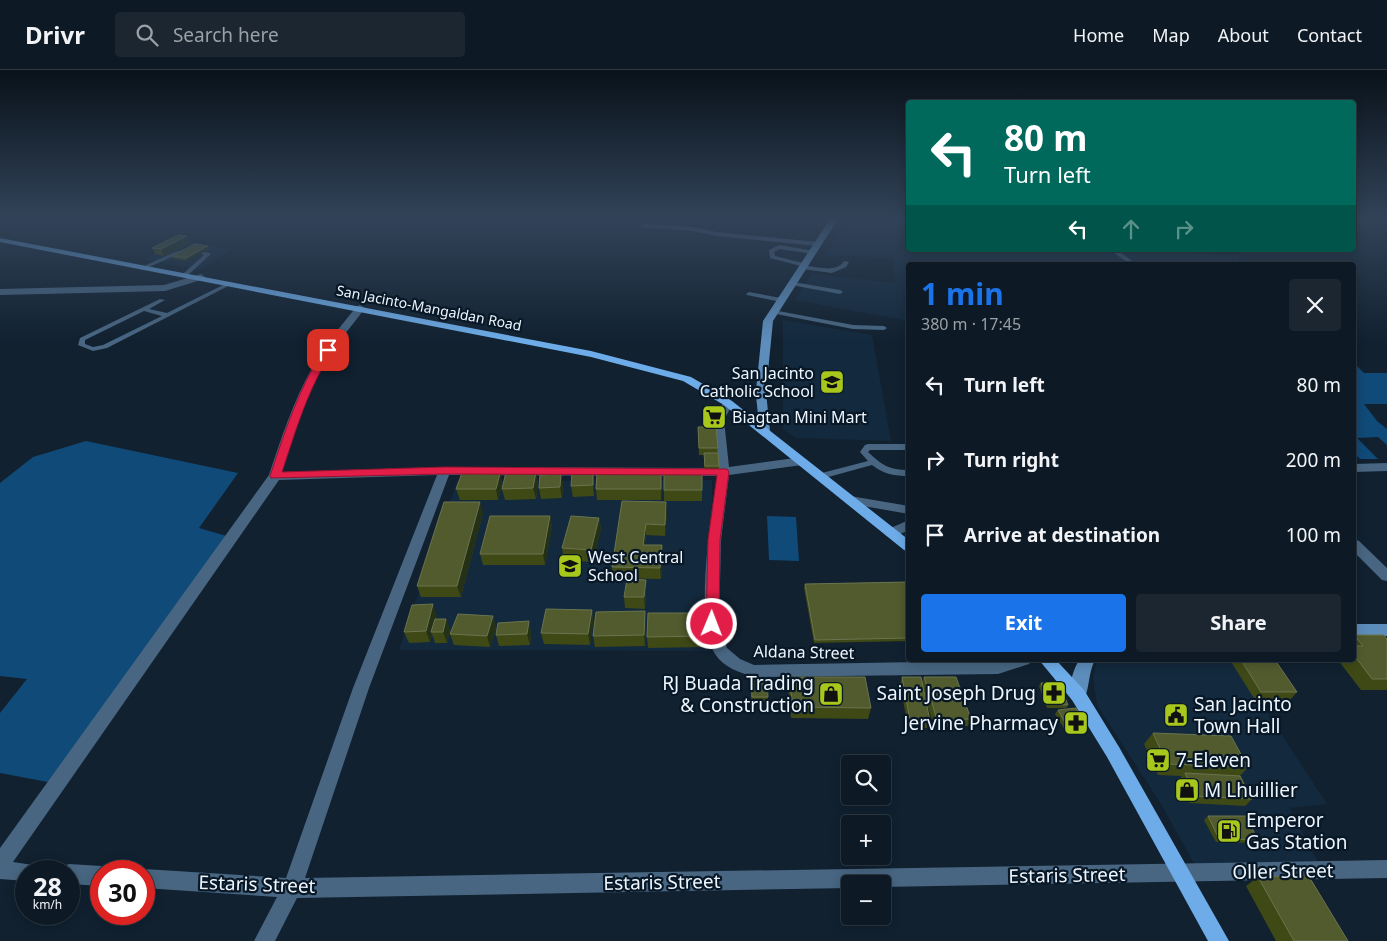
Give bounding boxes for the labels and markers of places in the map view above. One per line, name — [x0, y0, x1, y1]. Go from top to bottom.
pin — [307, 329, 349, 371]
place label: San Jacinto Catholic School — [700, 362, 814, 402]
school or university icon: San Jacinto Catholic School — [819, 369, 845, 395]
supermarket icon: Biagtan Mini Mart — [701, 404, 727, 430]
place label: Biagtan Mini Mart — [732, 406, 867, 428]
place label: West Central School — [588, 546, 683, 586]
school or university icon: West Central School — [557, 553, 583, 579]
place label: RJ Buada Trading & Construction — [662, 670, 814, 718]
place label: Saint Joseph Drug — [876, 680, 1036, 706]
pharmacy icon: Saint Joseph Drug — [1041, 680, 1067, 706]
shop icon: RJ Buada Trading & Construction — [818, 681, 844, 707]
place label: San Jacinto Town Hall — [1194, 691, 1292, 739]
public building icon: San Jacinto Town Hall — [1163, 702, 1189, 728]
place label: Jervine Pharmacy — [901, 710, 1058, 736]
pharmacy icon: Jervine Pharmacy — [1063, 710, 1089, 736]
supermarket icon: 7-Eleven — [1145, 747, 1171, 773]
place label: 7-Eleven — [1176, 747, 1251, 773]
shop icon: M Lhuillier — [1174, 777, 1200, 803]
place label: M Lhuillier — [1204, 777, 1298, 803]
place label: Emperor Gas Station — [1246, 807, 1347, 855]
fuel station icon: Emperor Gas Station — [1216, 818, 1242, 844]

